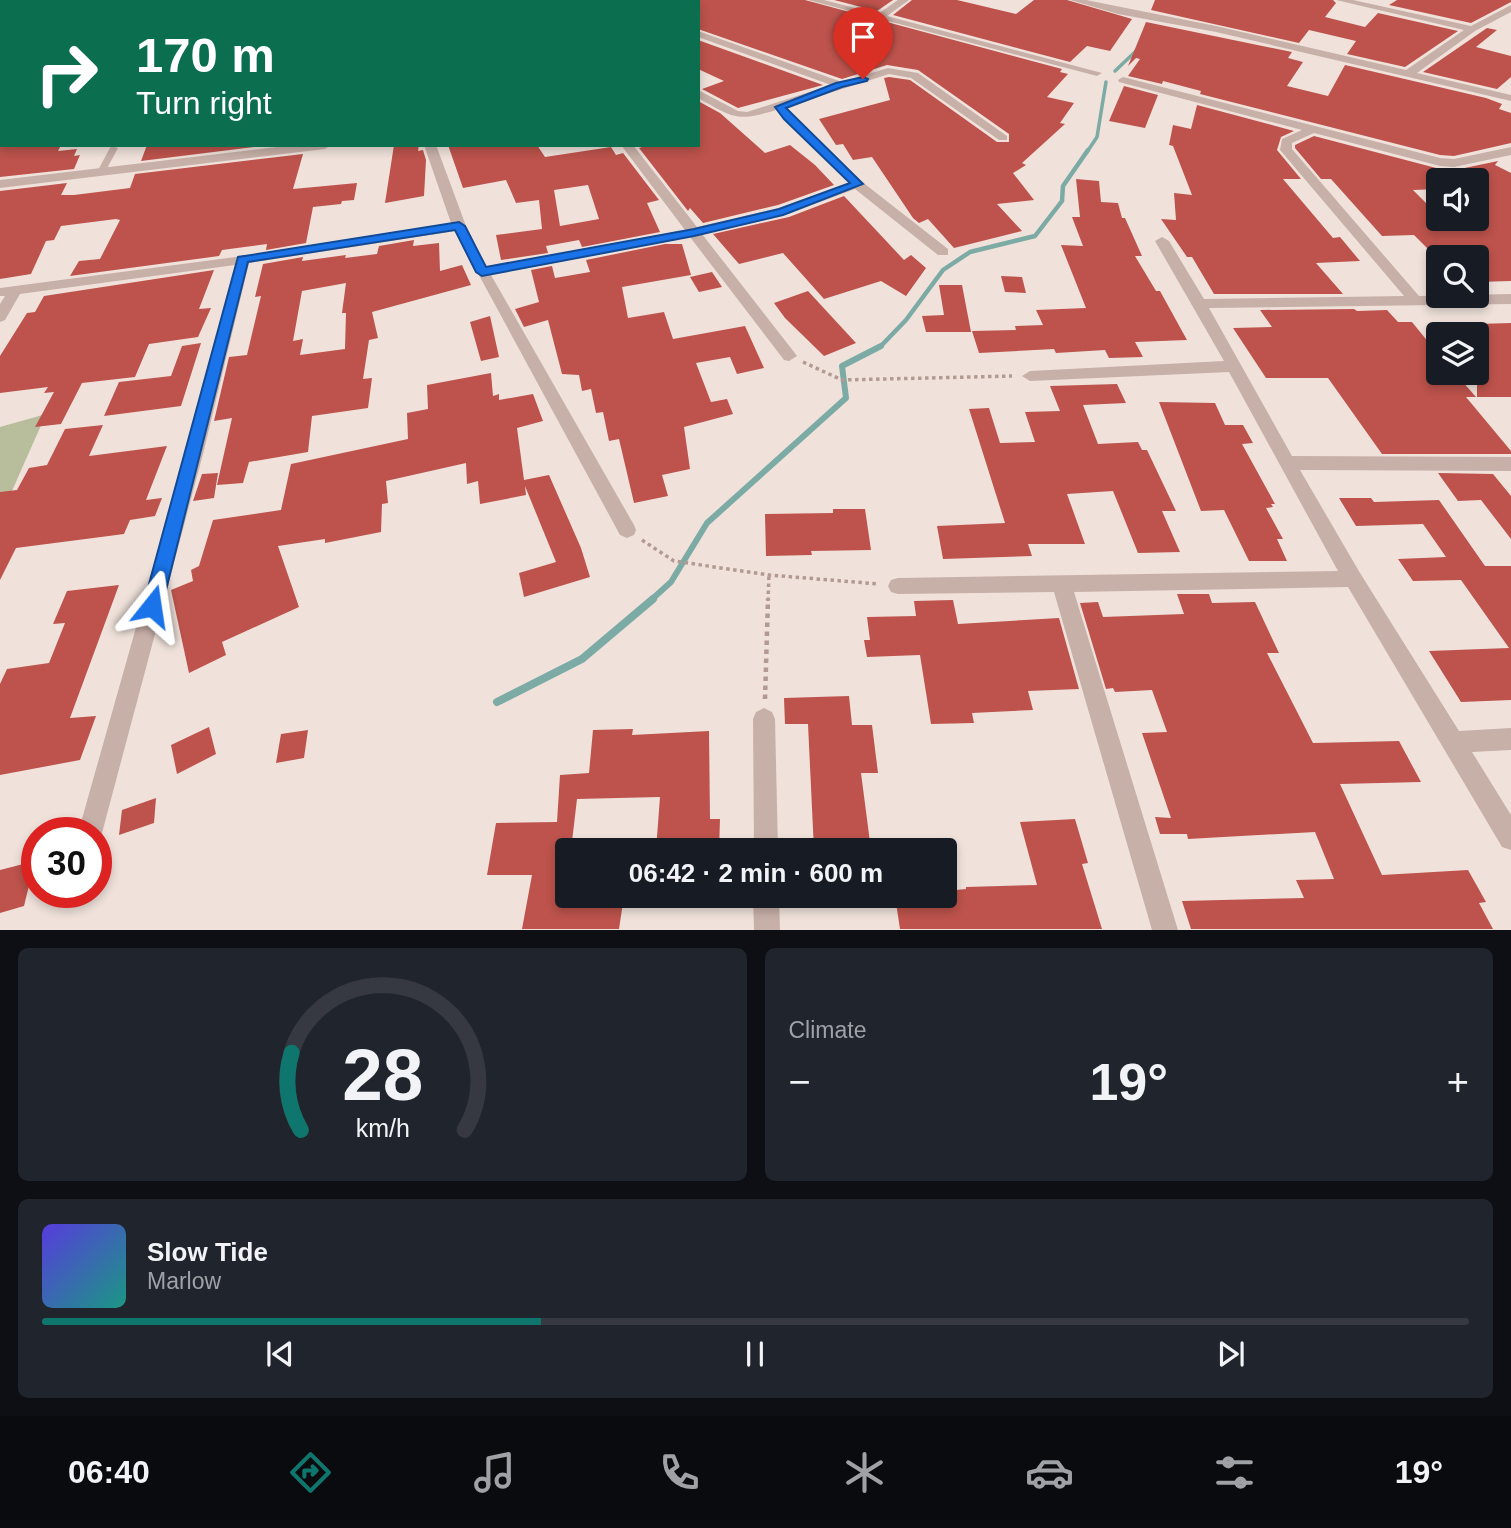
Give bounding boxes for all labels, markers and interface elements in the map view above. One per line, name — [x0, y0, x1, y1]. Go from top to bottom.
pin — [833, 7, 893, 79]
icon: arrive — [844, 18, 882, 56]
icon: right — [21, 28, 112, 119]
text: 170 m — [136, 28, 275, 82]
text: Turn right — [136, 85, 272, 121]
map controls — [1426, 168, 1489, 385]
button: sound — [1426, 168, 1489, 231]
button: search — [1426, 245, 1489, 308]
button: layers — [1426, 322, 1489, 385]
position arrow — [115, 569, 189, 643]
speed limit sign: 30 — [21, 817, 112, 908]
text: 06:42 · 2 min · 600 m — [629, 858, 883, 888]
text: Climate — [789, 1017, 866, 1043]
text: 28 — [342, 1035, 423, 1116]
text: 19° — [1089, 1053, 1168, 1111]
text: − — [789, 1061, 811, 1103]
text: + — [1447, 1061, 1469, 1103]
text: km/h — [355, 1114, 409, 1142]
text: Slow Tide — [147, 1237, 268, 1267]
text: Marlow — [147, 1268, 221, 1294]
icon: previous — [261, 1335, 299, 1373]
icon: pause — [736, 1335, 774, 1373]
icon: next — [1212, 1335, 1250, 1373]
icon: directions — [286, 1448, 335, 1497]
icon: music — [470, 1448, 519, 1497]
icon: phone — [655, 1448, 704, 1497]
icon: climate — [840, 1448, 889, 1497]
icon: car — [1025, 1448, 1074, 1497]
icon: filters — [1210, 1448, 1259, 1497]
text: 06:40 — [68, 1454, 150, 1490]
text: 19° — [1395, 1454, 1443, 1490]

